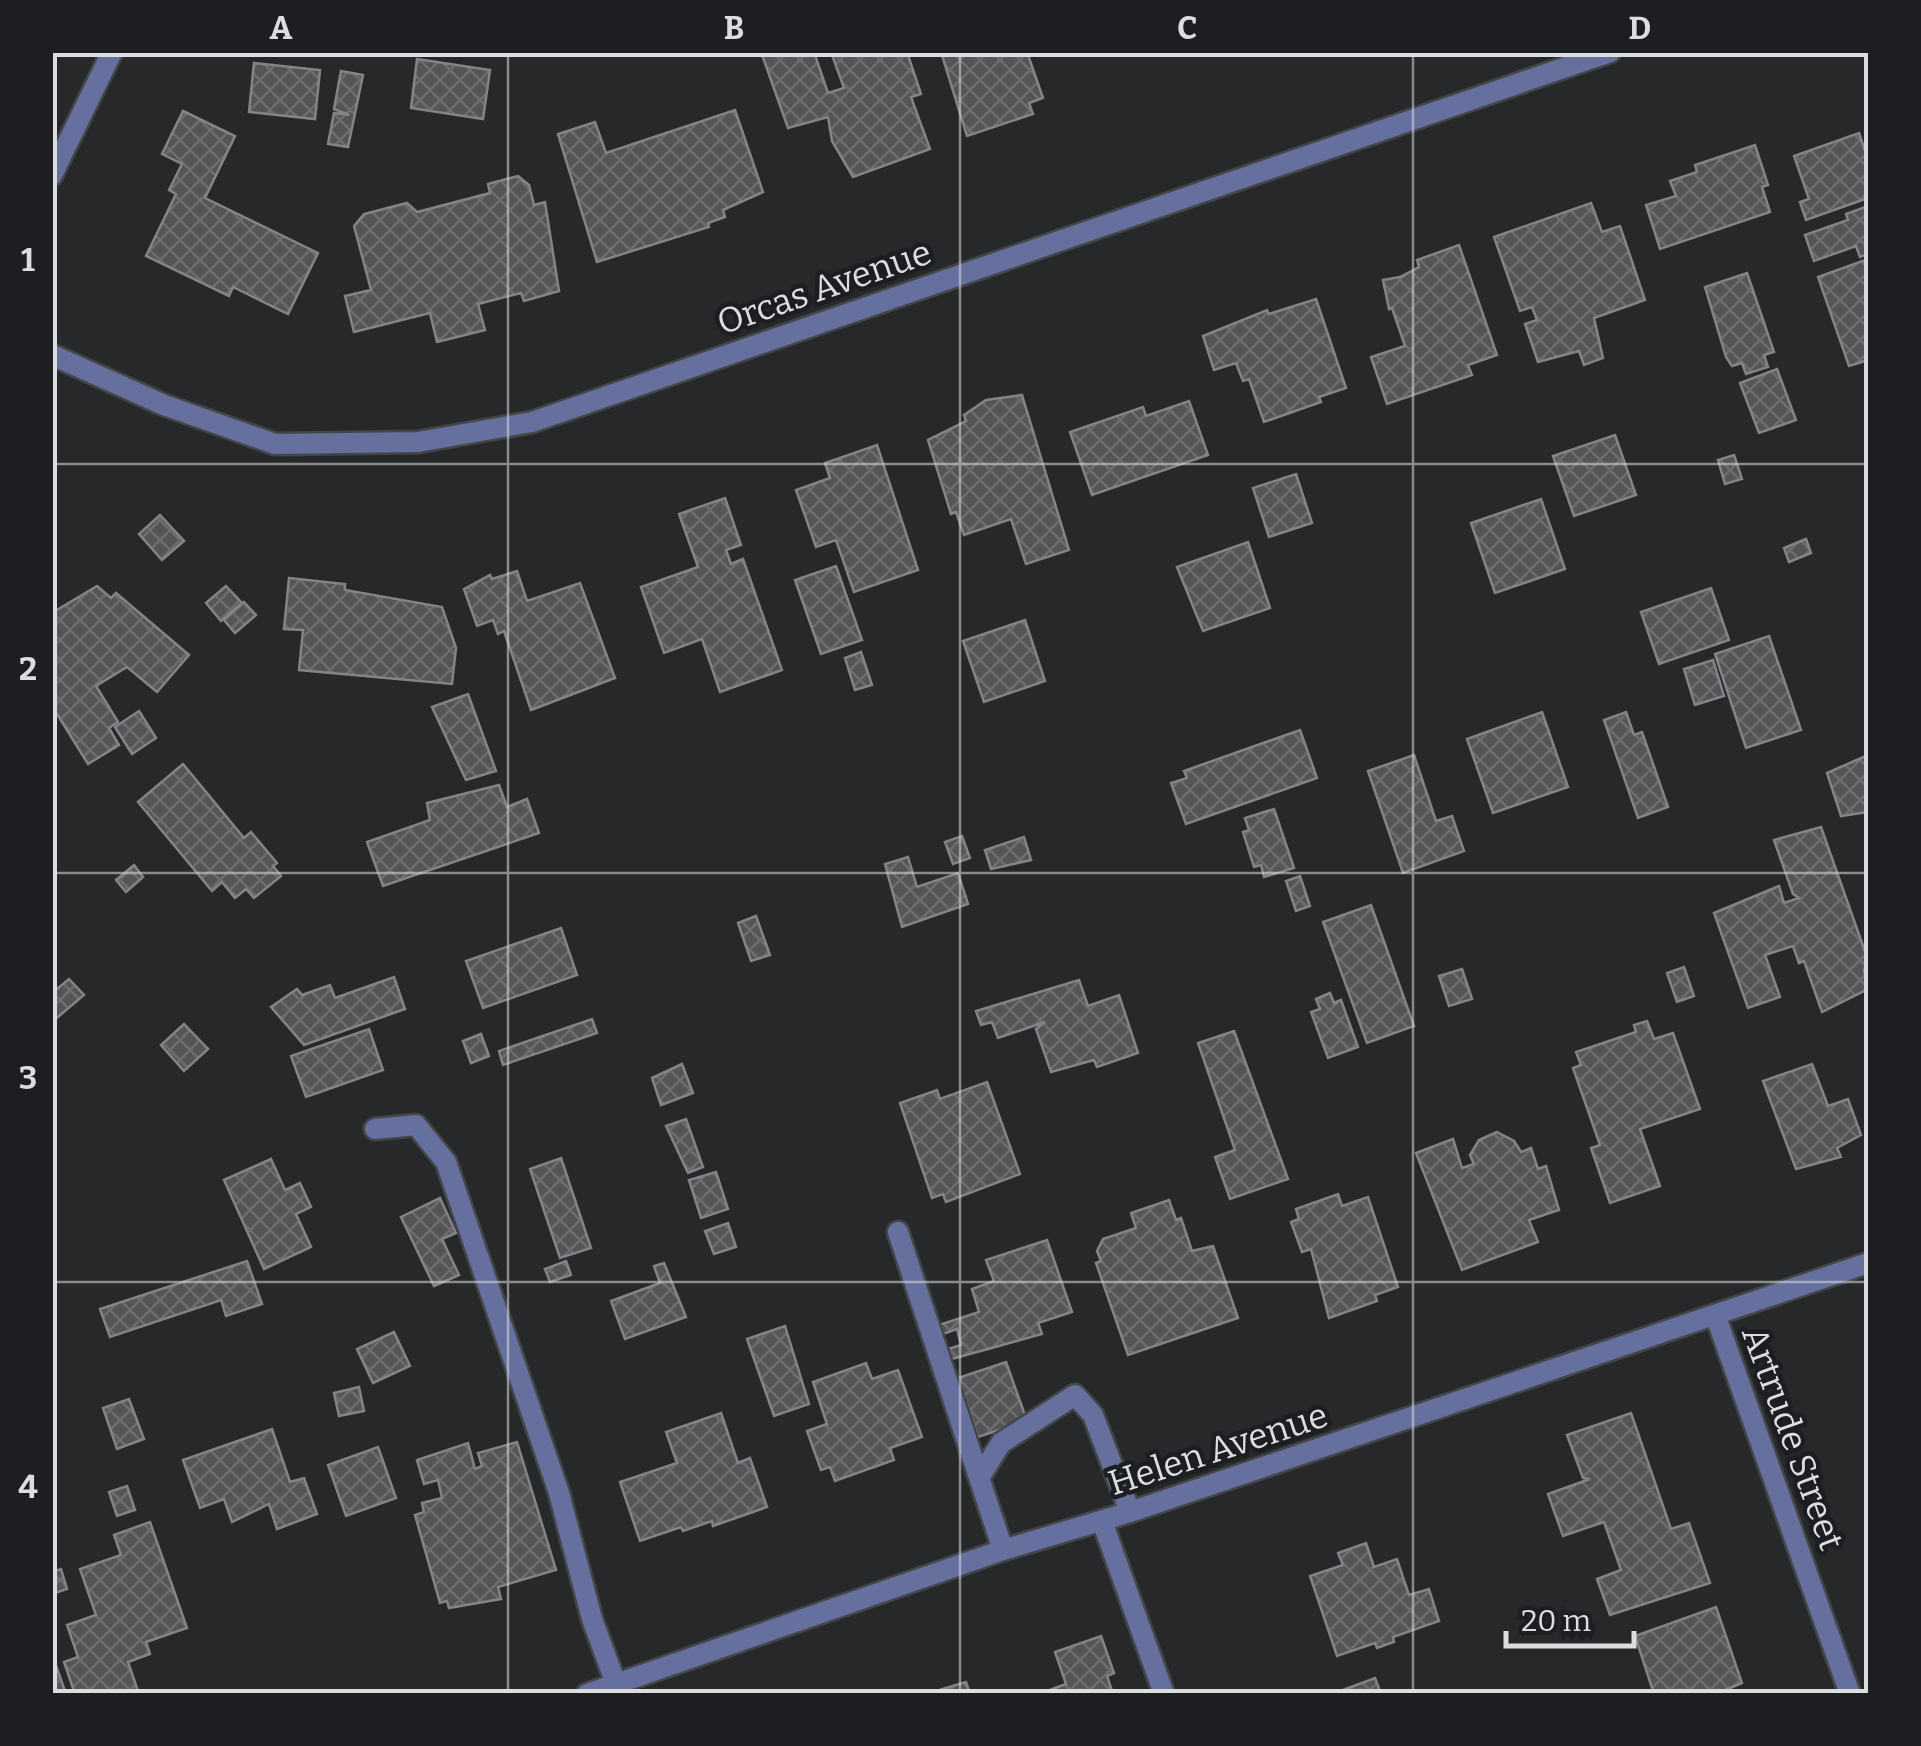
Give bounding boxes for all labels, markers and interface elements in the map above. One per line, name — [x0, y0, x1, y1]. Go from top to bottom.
text: A — [270, 9, 293, 47]
text: B — [724, 9, 744, 47]
text: C — [1177, 9, 1197, 47]
text: D — [1629, 9, 1651, 47]
street label: Orcas Avenue — [712, 231, 936, 343]
text: 1 — [21, 241, 35, 279]
text: 2 — [19, 650, 37, 688]
text: 3 — [19, 1059, 37, 1097]
street label: Artrude Street — [1733, 1320, 1853, 1556]
street label: Helen Avenue — [1103, 1394, 1333, 1504]
text: 4 — [18, 1468, 38, 1506]
scale bar — [1506, 1586, 1634, 1648]
text: 20 m — [1521, 1603, 1592, 1639]

